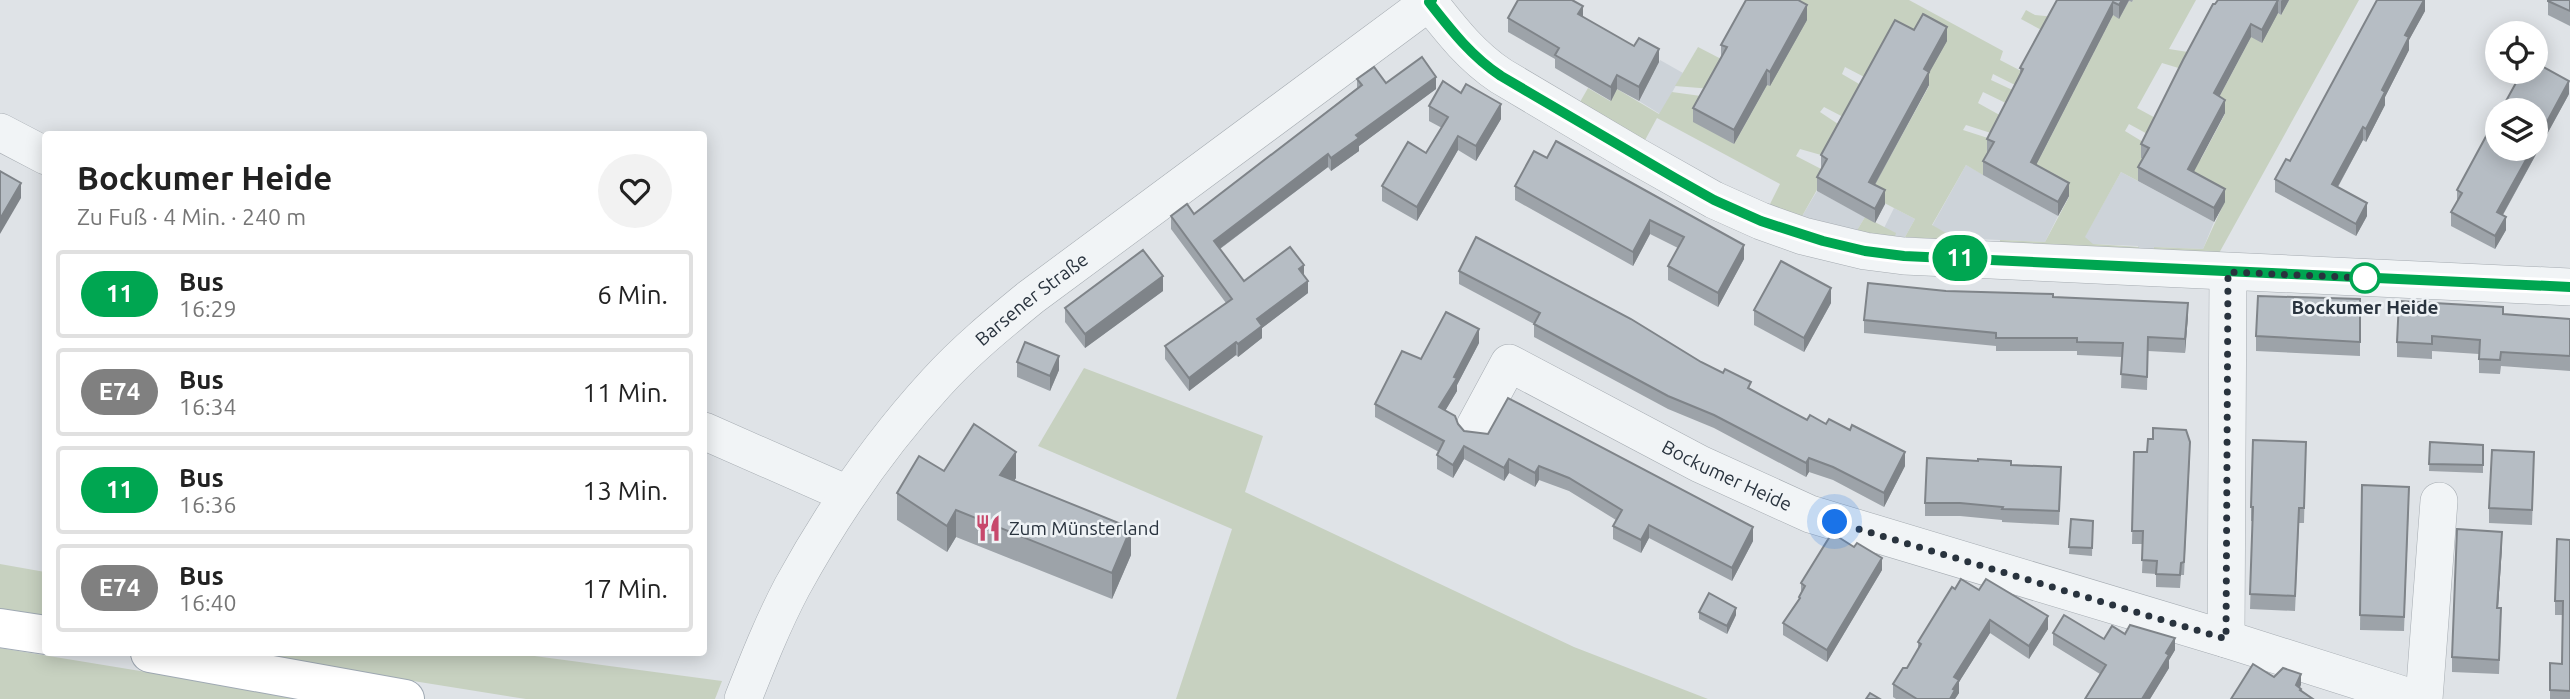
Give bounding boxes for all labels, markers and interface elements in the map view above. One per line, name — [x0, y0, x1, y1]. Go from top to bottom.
map controls — [2485, 21, 2548, 161]
button: locate — [2485, 21, 2548, 84]
button: layers — [2485, 98, 2548, 161]
button: heart — [598, 154, 672, 228]
text: Bockumer Heide — [77, 159, 332, 196]
text: Zu Fuß · 4 Min. · 240 m — [77, 204, 306, 229]
line badge: 11 — [1928, 235, 1992, 281]
text: 11 — [1946, 244, 1974, 271]
street label: Barsener Straße — [971, 248, 1092, 350]
marker: Bockumer Heide — [2350, 263, 2380, 293]
text: Bus — [179, 267, 224, 296]
text: 11 — [106, 280, 133, 307]
text: 6 Min. — [597, 280, 668, 309]
text: 16:29 — [179, 296, 237, 321]
place label: Bockumer Heide — [2292, 296, 2439, 318]
text: Bus — [179, 365, 224, 394]
text: E74 — [99, 378, 140, 405]
text: 11 Min. — [583, 378, 668, 407]
text: 16:34 — [179, 394, 237, 419]
street label: Bockumer Heide — [1659, 435, 1795, 515]
text: Bus — [179, 463, 224, 492]
text: 11 — [106, 476, 133, 503]
text: 13 Min. — [583, 476, 668, 505]
text: 16:36 — [179, 492, 237, 517]
your location — [1817, 504, 1852, 539]
restaurant icon: Zum Münsterland — [973, 513, 1003, 543]
place label: Zum Münsterland — [1009, 517, 1160, 539]
text: Bus — [179, 561, 224, 590]
text: E74 — [99, 574, 140, 601]
text: 17 Min. — [583, 574, 668, 603]
text: 16:40 — [179, 590, 237, 615]

